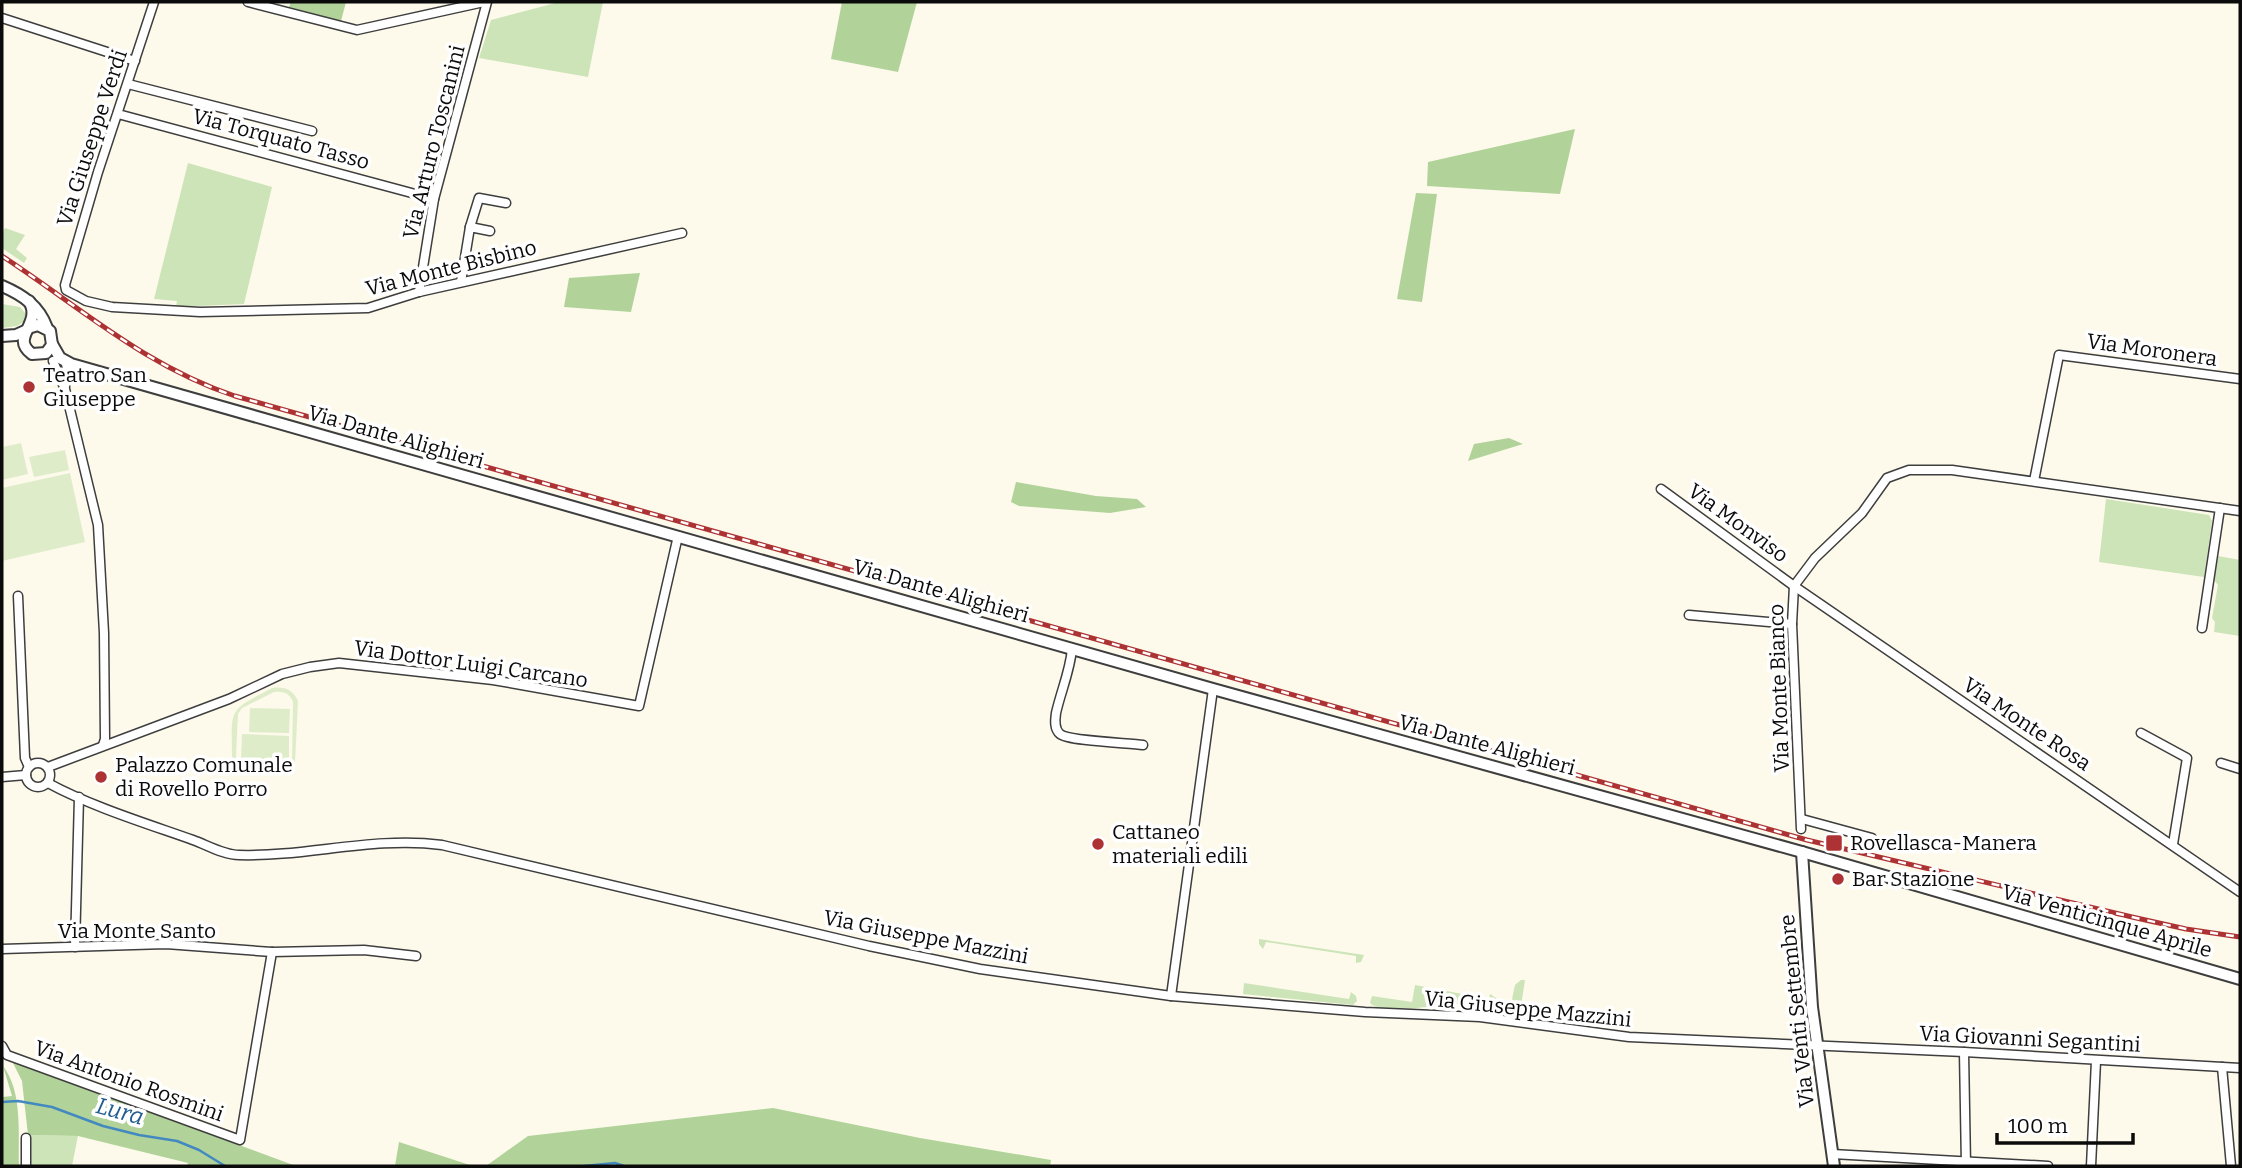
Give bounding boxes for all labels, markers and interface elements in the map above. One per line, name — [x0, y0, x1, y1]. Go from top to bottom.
street label: Via Arturo Toscanini — [397, 42, 471, 242]
street label: Via Giuseppe Verdi — [51, 46, 133, 230]
street label: Via Torquato Tasso — [190, 103, 372, 175]
street label: Via Monte Bisbino — [363, 234, 539, 302]
street label: Via Moronera — [2085, 328, 2219, 372]
place label: Teatro San Giuseppe — [43, 362, 147, 412]
marker: Teatro San Giuseppe — [21, 379, 37, 395]
street label: Via Dante Alighieri — [305, 399, 487, 475]
street label: Via Monviso — [1683, 478, 1793, 568]
street label: Via Dante Alighieri — [850, 553, 1032, 629]
street label: Via Monte Bianco — [1763, 603, 1795, 773]
street label: Via Dottor Luigi Carcano — [352, 635, 590, 693]
street label: Via Monte Rosa — [1958, 672, 2096, 777]
street label: Via Dante Alighieri — [1396, 709, 1578, 781]
place label: Palazzo Comunale di Rovello Porro — [115, 752, 293, 802]
marker: Palazzo Comunale di Rovello Porro — [93, 769, 109, 785]
place label: Cattaneo materiali edili — [1112, 819, 1248, 869]
place label: Rovellasca-Manera — [1850, 830, 2037, 856]
marker: Rovellasca-Manera — [1824, 833, 1844, 853]
marker: Cattaneo materiali edili — [1090, 836, 1106, 852]
place label: Bar Stazione — [1852, 866, 1974, 892]
marker: Bar Stazione — [1830, 871, 1846, 887]
street label: Via Venticinque Aprile — [1999, 879, 2215, 963]
street label: Via Giuseppe Mazzini — [821, 904, 1031, 970]
street label: Via Venti Settembre — [1774, 913, 1820, 1109]
street label: Via Monte Santo — [58, 918, 216, 944]
street label: Via Giuseppe Mazzini — [1423, 985, 1633, 1033]
street label: Via Giovanni Segantini — [1919, 1020, 2141, 1058]
street label: Via Antonio Rosmini — [31, 1035, 227, 1127]
water label: Lura — [93, 1091, 147, 1131]
scale bar — [1997, 1102, 2134, 1146]
text: 100 m — [2008, 1113, 2068, 1139]

